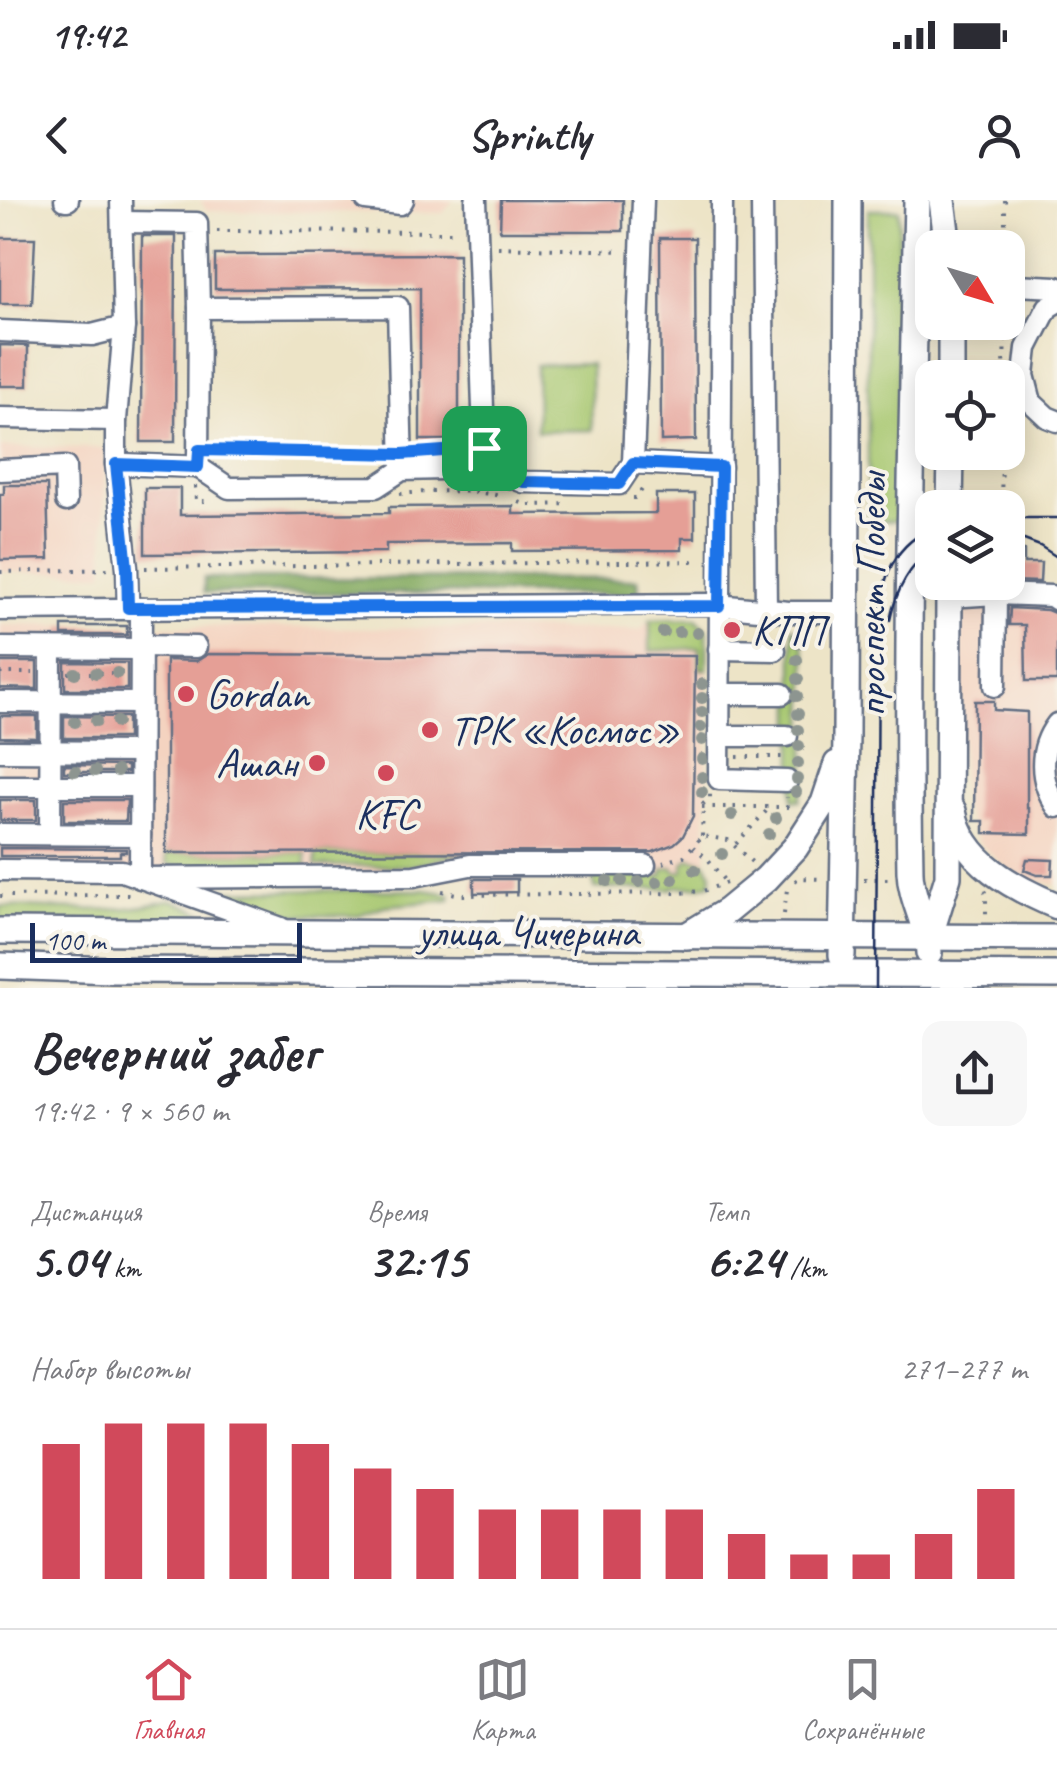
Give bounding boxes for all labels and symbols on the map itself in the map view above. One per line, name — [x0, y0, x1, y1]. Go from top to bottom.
north arrow — [915, 230, 1025, 340]
pin — [442, 406, 527, 491]
street label: проспект Победы — [845, 470, 898, 717]
place label: КПП — [752, 604, 831, 657]
marker: КПП — [721, 619, 743, 641]
place label: Gordan — [206, 668, 311, 721]
marker: Gordan — [175, 683, 197, 705]
place label: ТРК «Космос» — [450, 704, 680, 757]
marker: ТРК «Космос» — [419, 719, 441, 741]
place label: Ашан — [216, 737, 300, 790]
marker: Ашан — [306, 752, 328, 774]
marker: KFC — [375, 762, 397, 784]
place label: KFC — [355, 788, 421, 841]
street label: улица Чичерина — [414, 906, 641, 959]
scale bar — [30, 918, 302, 963]

